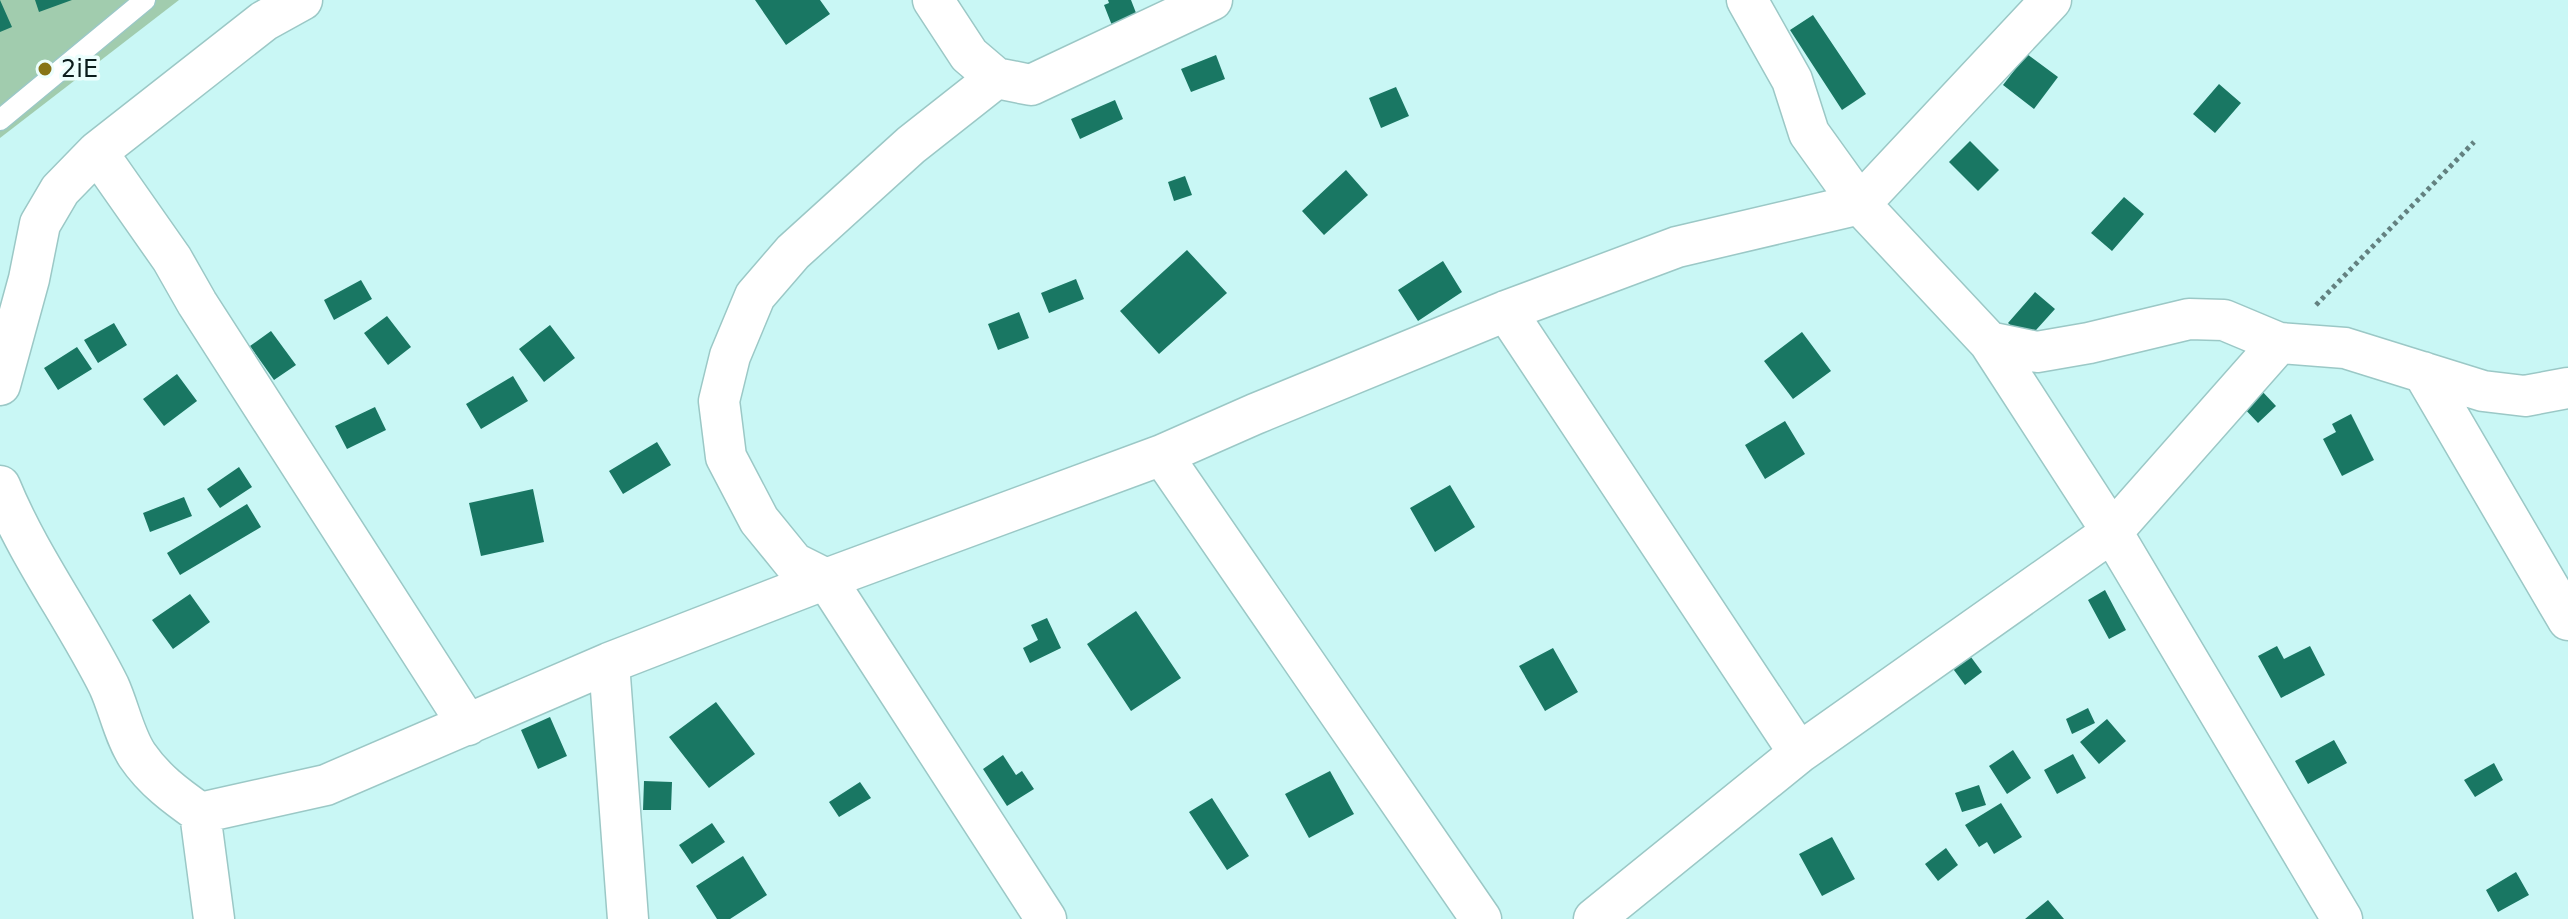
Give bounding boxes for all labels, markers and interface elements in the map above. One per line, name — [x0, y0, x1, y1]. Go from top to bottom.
place label: 2iE — [61, 55, 98, 83]
marker: 2iE — [36, 60, 54, 78]

